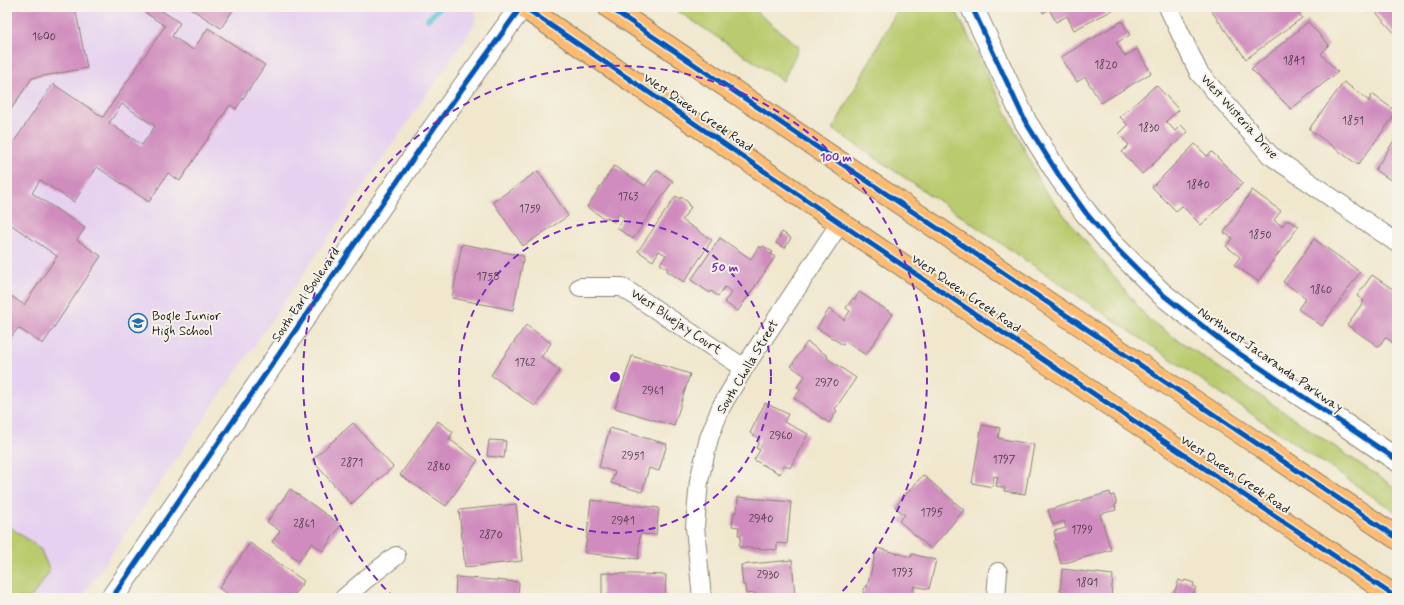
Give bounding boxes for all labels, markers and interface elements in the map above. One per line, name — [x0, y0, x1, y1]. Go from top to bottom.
house number: 1600 — [32, 30, 56, 44]
house number: 1841 — [1283, 54, 1305, 68]
house number: 1820 — [1094, 58, 1118, 72]
street label: West Queen Creek Road — [640, 70, 756, 156]
street label: West Wisteria Drive — [1196, 71, 1282, 163]
house number: 1851 — [1342, 114, 1364, 128]
house number: 1830 — [1138, 121, 1160, 135]
text: 100 m — [820, 150, 853, 166]
house number: 1840 — [1186, 178, 1210, 192]
house number: 1763 — [618, 190, 638, 204]
house number: 1759 — [519, 202, 541, 216]
house number: 1850 — [1248, 228, 1272, 242]
street label: South Earl Boulevard — [268, 244, 344, 346]
street label: West Queen Creek Road — [908, 251, 1024, 337]
text: 50 m — [712, 260, 739, 276]
house number: 1758 — [477, 270, 499, 284]
house number: 1860 — [1310, 283, 1332, 297]
street label: West Bluejay Court — [627, 285, 725, 359]
street label: Northwest Jacaranda Parkway — [1194, 303, 1346, 417]
place label: Bogle Junior High School — [152, 308, 222, 342]
school or university icon: Bogle Junior High School — [127, 312, 149, 334]
street label: South Cholla Street — [713, 317, 783, 417]
house number: 1762 — [514, 356, 536, 370]
centre of rings — [608, 370, 622, 384]
house number: 2970 — [815, 376, 839, 390]
house number: 2961 — [642, 384, 664, 398]
house number: 2960 — [769, 429, 793, 443]
street label: West Queen Creek Road — [1177, 432, 1293, 518]
house number: 2951 — [622, 449, 645, 463]
house number: 1797 — [993, 453, 1016, 467]
house number: 2871 — [341, 456, 363, 470]
house number: 2880 — [427, 460, 451, 474]
house number: 1795 — [921, 506, 944, 520]
house number: 2940 — [749, 512, 773, 526]
house number: 2941 — [611, 514, 635, 528]
house number: 2861 — [293, 517, 315, 531]
house number: 1799 — [1071, 523, 1093, 537]
house number: 2870 — [479, 528, 503, 542]
house number: 1793 — [891, 566, 913, 580]
house number: 2930 — [757, 568, 779, 582]
house number: 1801 — [1076, 576, 1098, 590]

